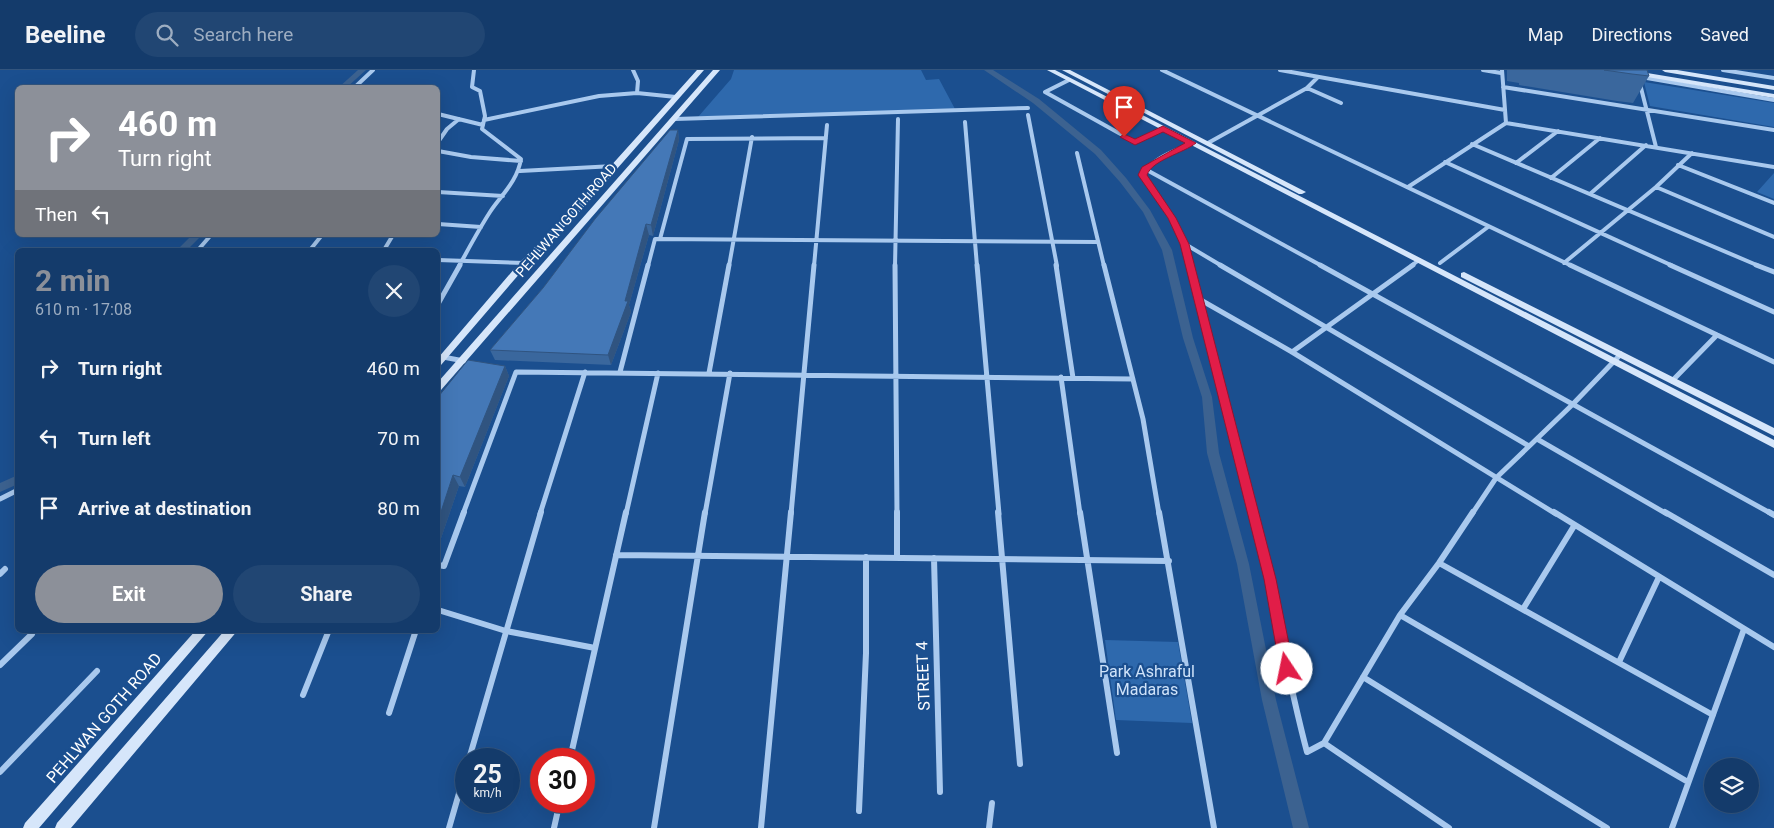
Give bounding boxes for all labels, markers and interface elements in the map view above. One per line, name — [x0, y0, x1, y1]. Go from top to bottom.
search box — [135, 12, 485, 57]
text: Beeline — [25, 21, 105, 49]
icon: search — [153, 21, 181, 49]
text: Search here — [193, 23, 293, 46]
text: Map — [1528, 24, 1563, 45]
text: Directions — [1591, 24, 1672, 45]
text: Saved — [1700, 24, 1749, 45]
pin — [1103, 86, 1145, 137]
icon: arrive — [1110, 93, 1138, 121]
text: 460 m — [118, 104, 217, 145]
icon: right — [35, 105, 100, 170]
text: Turn right — [118, 146, 212, 171]
street label: PEHLWAN GOTH ROAD — [512, 160, 620, 280]
icon: left — [87, 200, 115, 228]
text: Then — [35, 203, 77, 226]
text: 2 min — [35, 263, 110, 298]
button: close — [368, 265, 420, 317]
text: 610 m · 17:08 — [35, 300, 132, 319]
icon: right — [35, 354, 63, 382]
text: Turn right — [78, 357, 162, 380]
text: 460 m — [367, 357, 420, 380]
icon: left — [35, 424, 63, 452]
text: Turn left — [78, 427, 151, 450]
text: 70 m — [377, 427, 420, 450]
icon: arrive — [35, 494, 63, 522]
text: Arrive at destination — [78, 497, 251, 520]
text: 80 m — [377, 497, 420, 520]
button: Exit — [35, 565, 223, 623]
button: Share — [233, 565, 420, 623]
street label: STREET 4 — [912, 641, 934, 711]
position arrow — [1260, 642, 1312, 694]
street label: PEHLWAN GOTH ROAD — [42, 649, 166, 787]
park label: Park Ashraful Madaras — [1099, 662, 1195, 699]
speed limit sign: 30 — [530, 748, 595, 813]
map controls — [1704, 758, 1759, 813]
button: layers — [1704, 758, 1759, 813]
text: 25 — [473, 760, 502, 789]
text: km/h — [473, 786, 502, 800]

